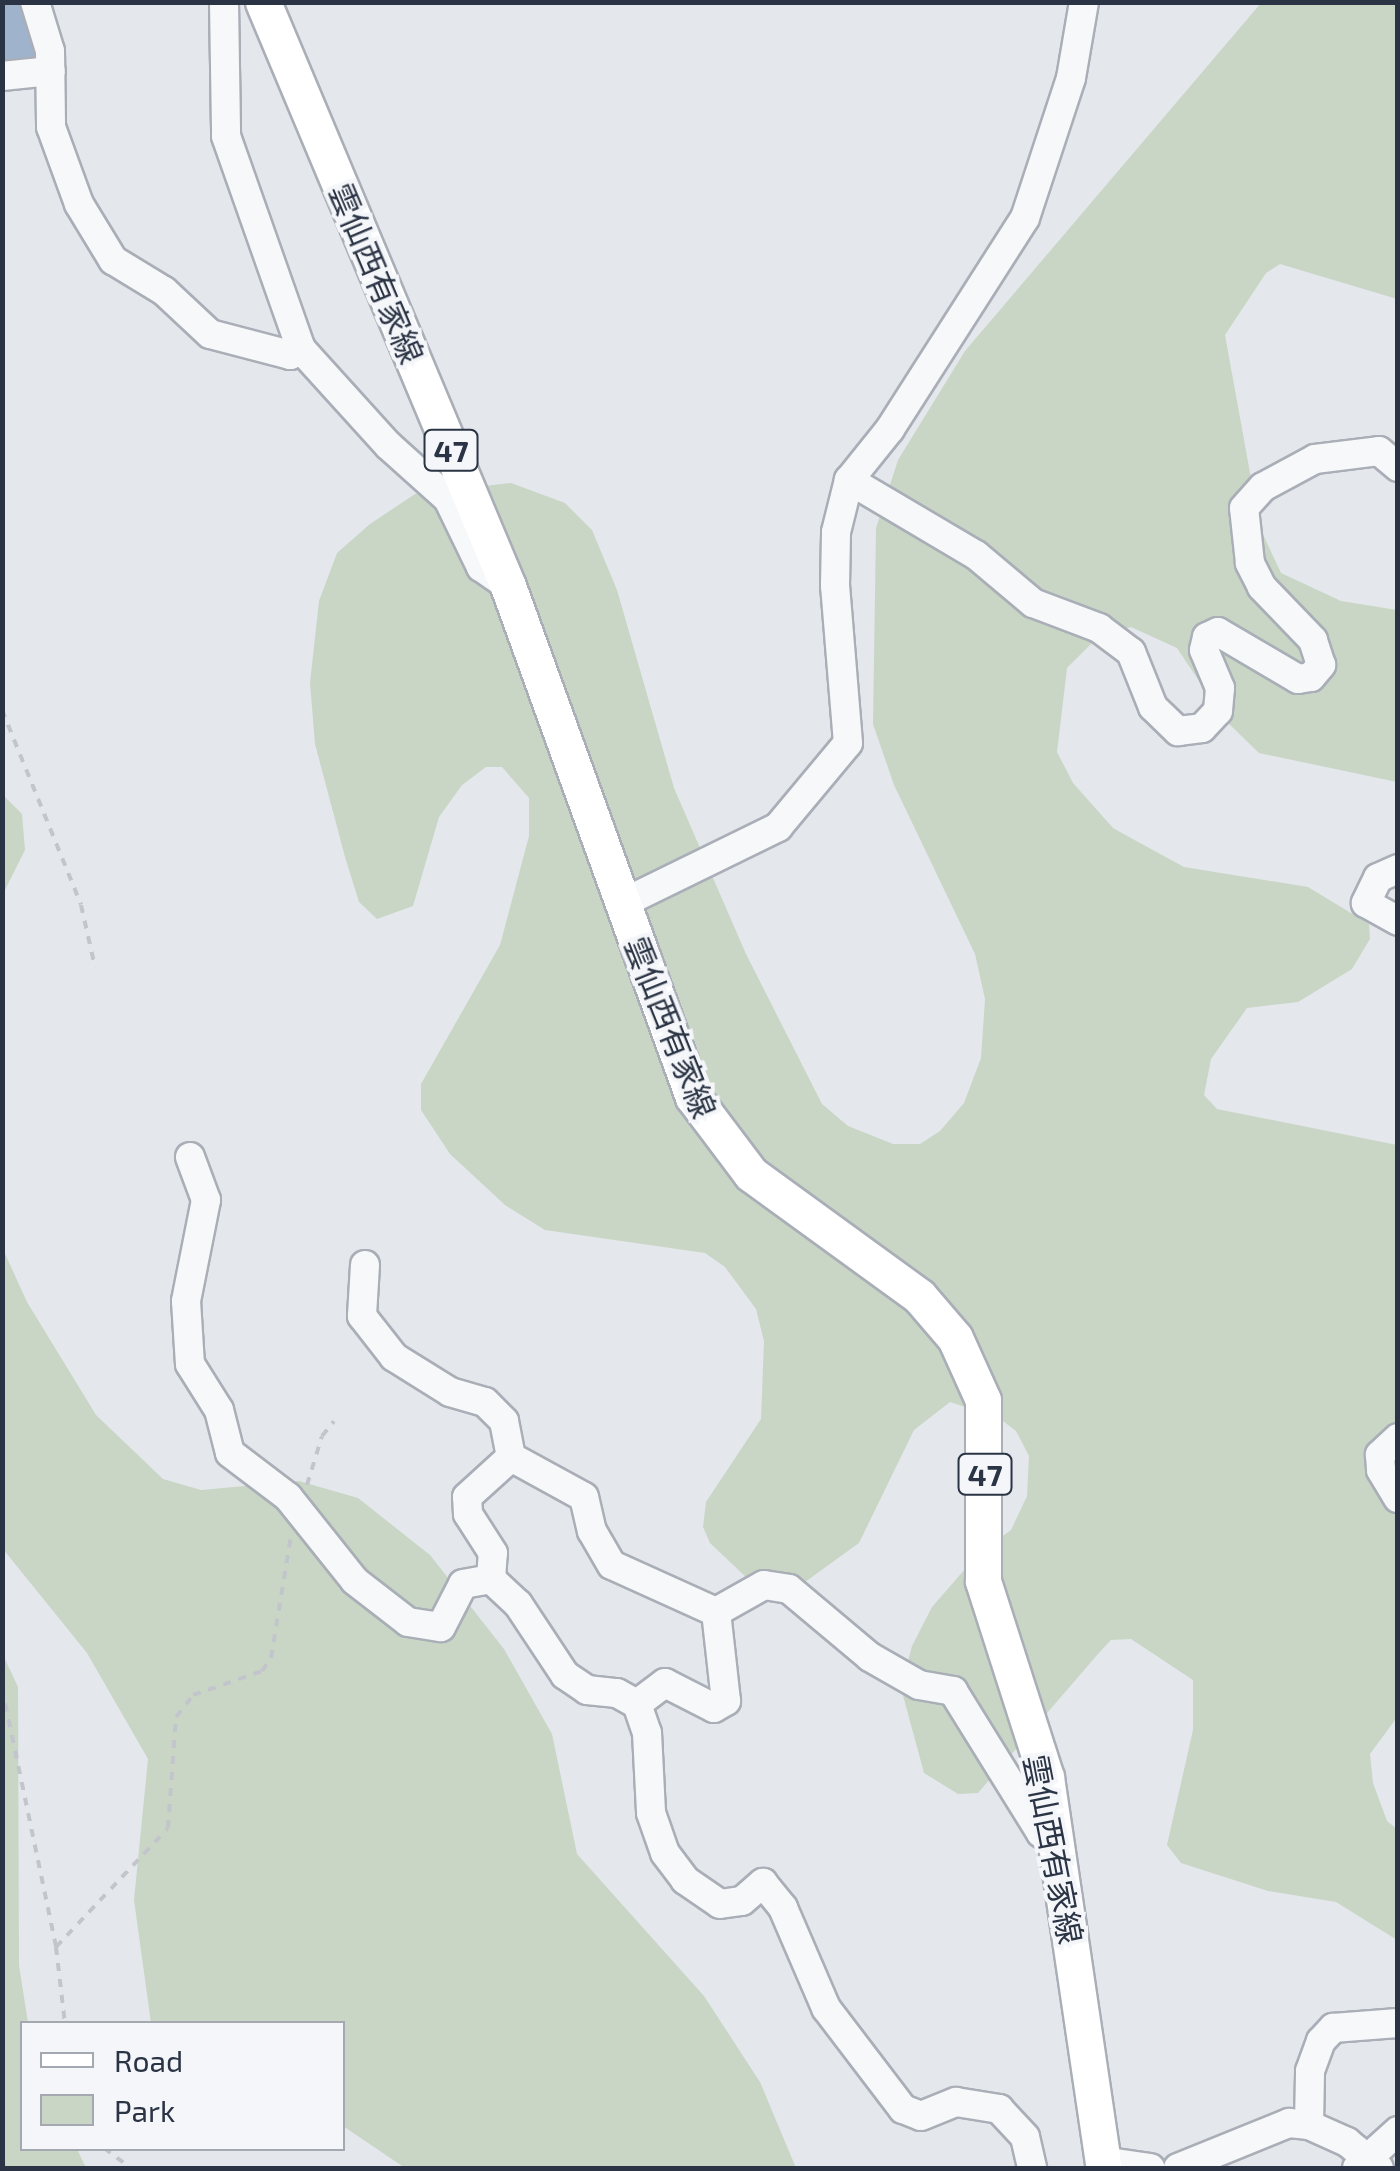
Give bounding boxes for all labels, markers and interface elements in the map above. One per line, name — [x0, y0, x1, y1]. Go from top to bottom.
street label: 雲仙西有家線 — [322, 177, 432, 369]
road number: 47 — [424, 425, 478, 475]
street label: 雲仙西有家線 — [617, 931, 725, 1123]
road number: 47 — [958, 1449, 1012, 1499]
street label: 雲仙西有家線 — [1017, 1751, 1091, 1947]
legend — [20, 2021, 345, 2151]
text: Road — [114, 2042, 183, 2078]
text: Park — [114, 2092, 175, 2128]

